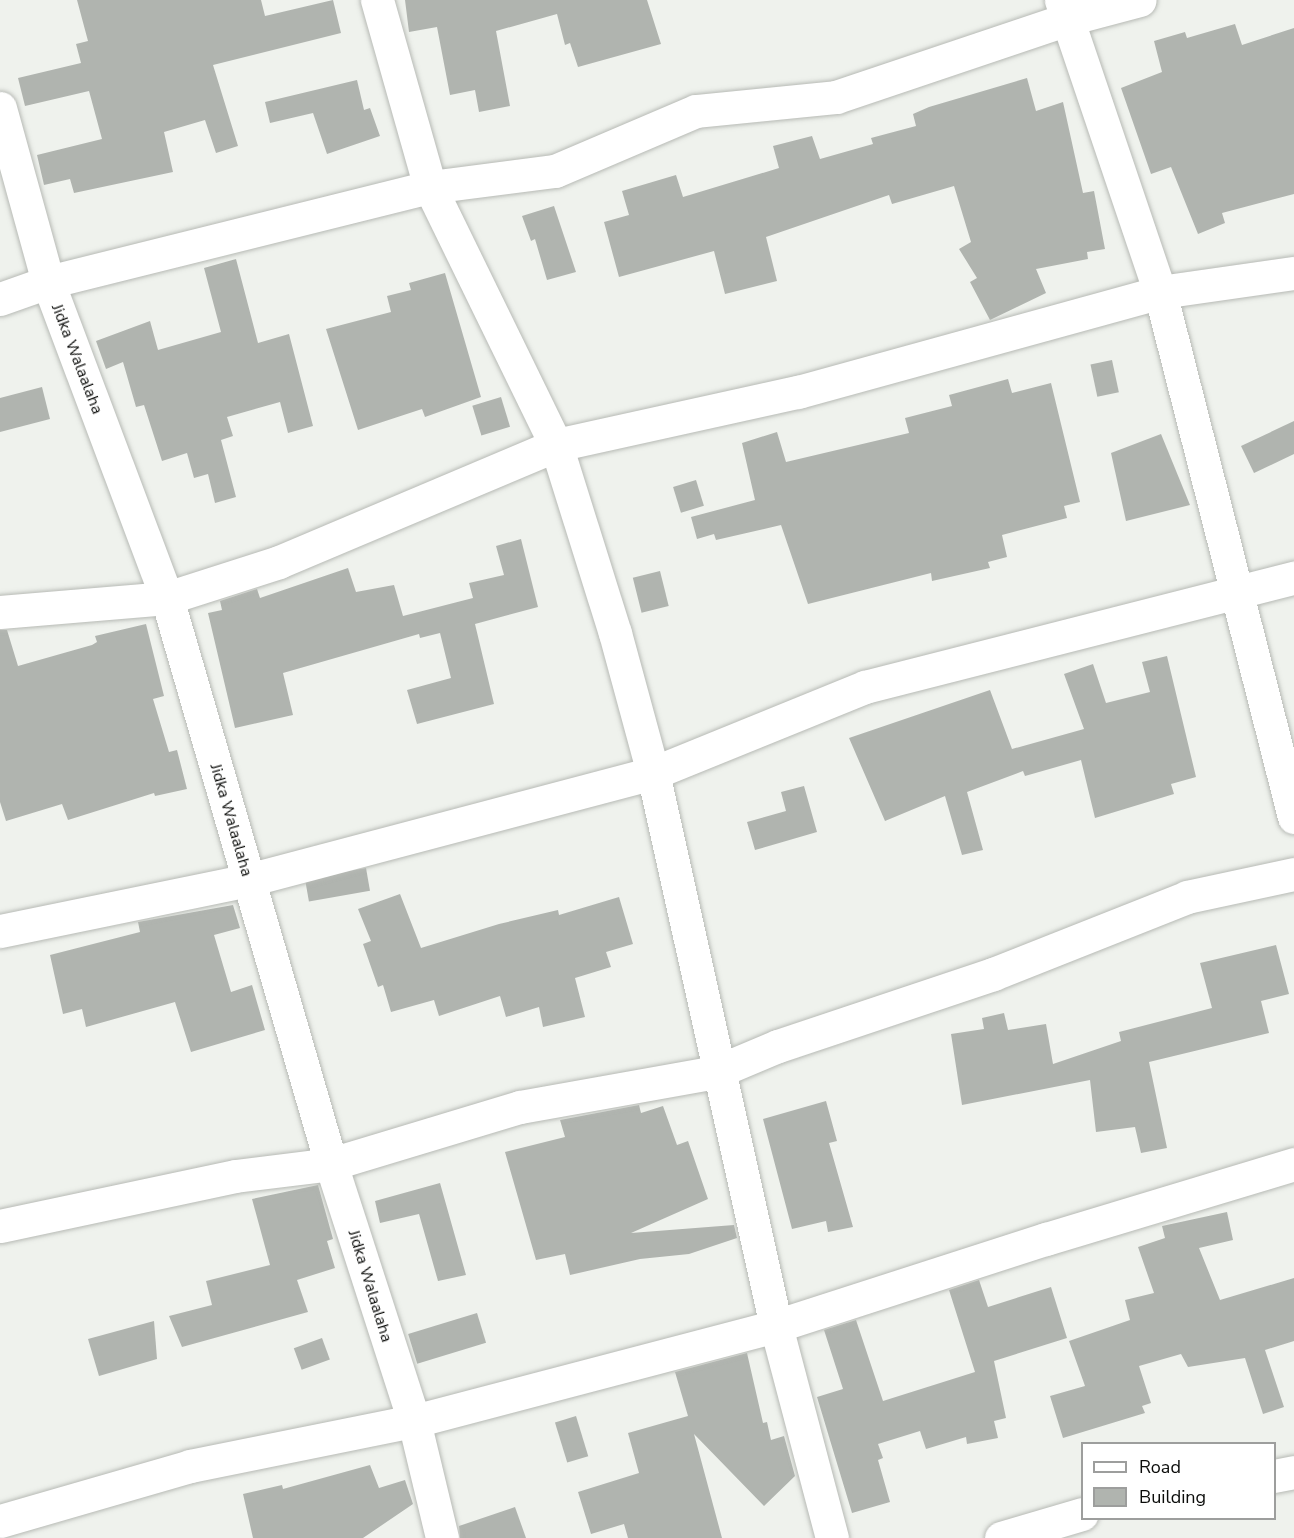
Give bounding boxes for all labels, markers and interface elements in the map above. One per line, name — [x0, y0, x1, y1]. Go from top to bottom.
street label: Jidka Walaalaha — [47, 301, 107, 417]
street label: Jidka Walaalaha — [206, 761, 256, 879]
street label: Jidka Walaalaha — [344, 1228, 396, 1344]
legend — [1081, 1442, 1276, 1520]
text: Road — [1139, 1455, 1181, 1479]
text: Building — [1139, 1485, 1206, 1509]

